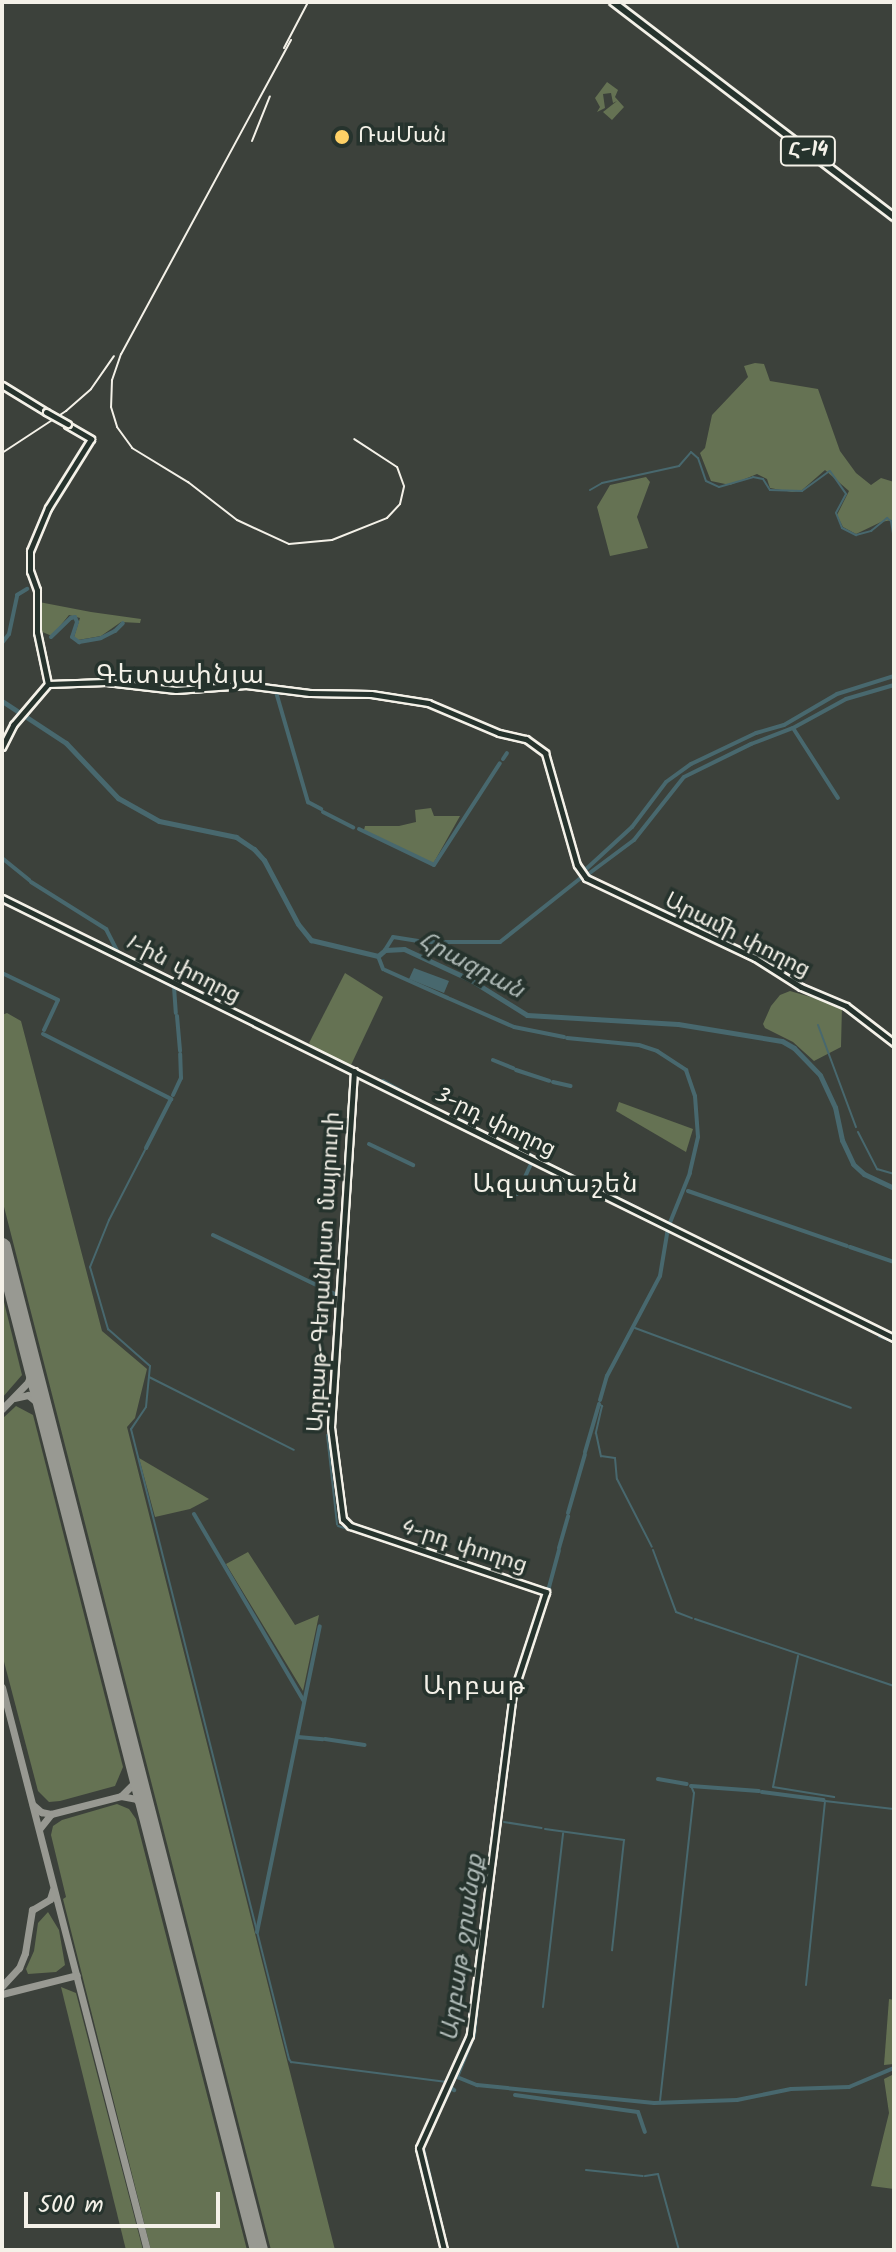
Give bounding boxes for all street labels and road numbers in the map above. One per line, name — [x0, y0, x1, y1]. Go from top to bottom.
road number: Հ-14 — [778, 135, 838, 167]
street label: Արամի փողոց — [660, 888, 814, 984]
street label: 1-ին փողոց — [121, 930, 245, 1010]
street label: 3-րդ փողոց — [430, 1082, 560, 1164]
street label: Արբաթ-Գեղանիստ մայրուղի — [303, 1111, 347, 1433]
street label: 4-րդ փողոց — [398, 1514, 530, 1580]

